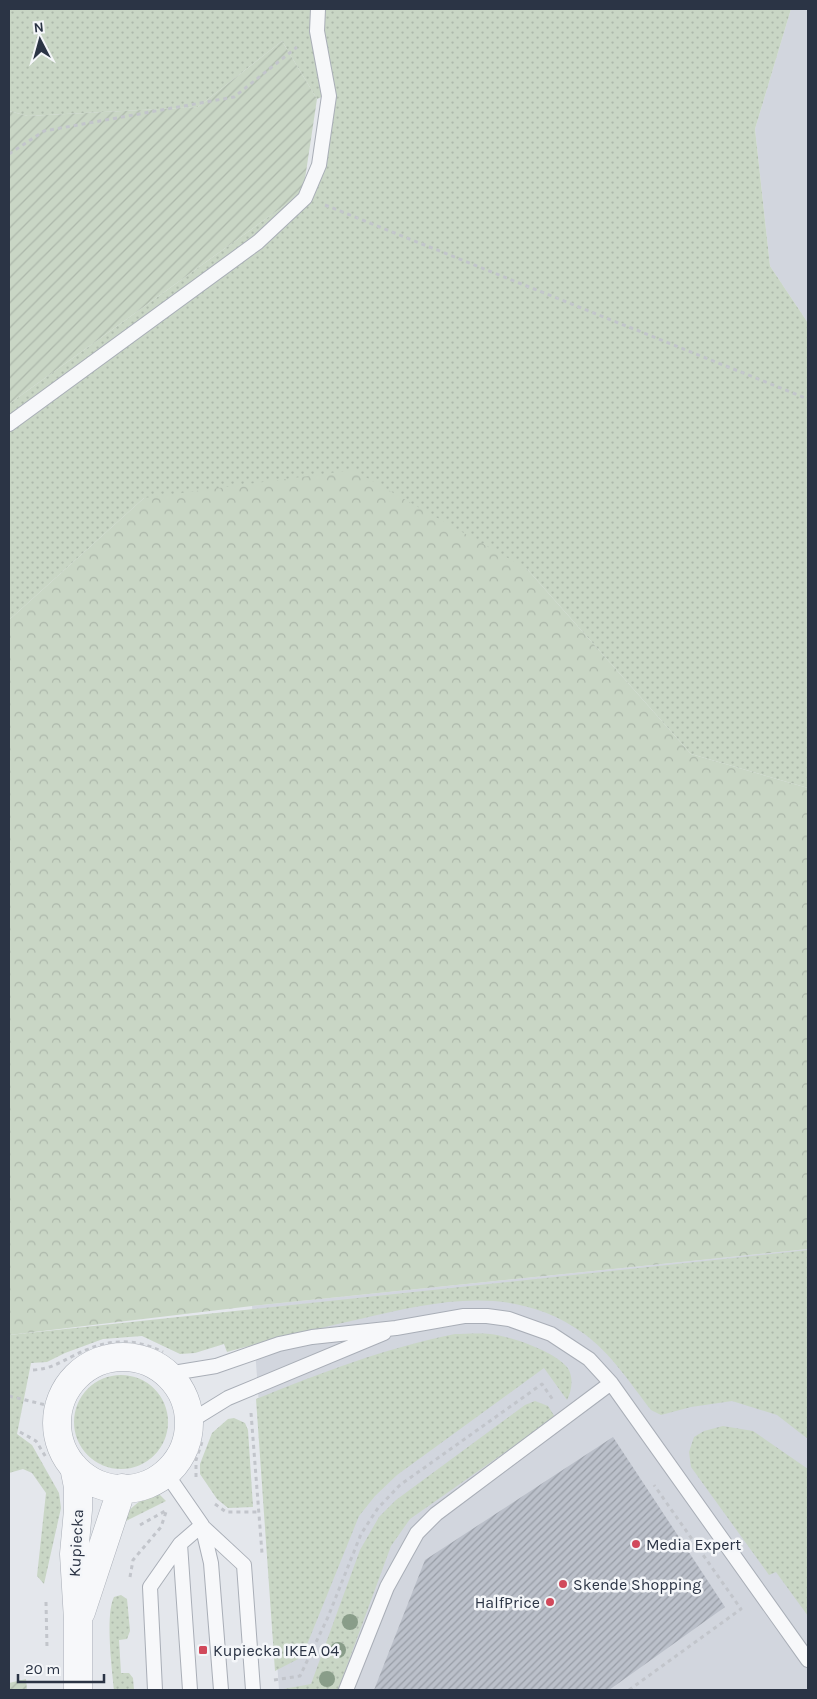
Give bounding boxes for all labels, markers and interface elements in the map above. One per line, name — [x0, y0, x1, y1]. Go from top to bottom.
north arrow — [15, 15, 65, 65]
text: N — [33, 19, 45, 37]
street label: Kupiecka — [65, 1509, 87, 1577]
place label: Media Expert — [646, 1535, 741, 1554]
marker: Media Expert — [630, 1538, 642, 1550]
place label: Skende Shopping — [573, 1575, 701, 1594]
marker: Skende Shopping — [557, 1578, 569, 1590]
place label: HalfPrice — [475, 1593, 540, 1612]
marker: HalfPrice — [544, 1596, 556, 1608]
place label: Kupiecka IKEA 04 — [213, 1641, 339, 1660]
marker: Kupiecka IKEA 04 — [197, 1644, 209, 1656]
scale bar — [18, 1652, 104, 1684]
text: 20 m — [25, 1660, 60, 1678]

